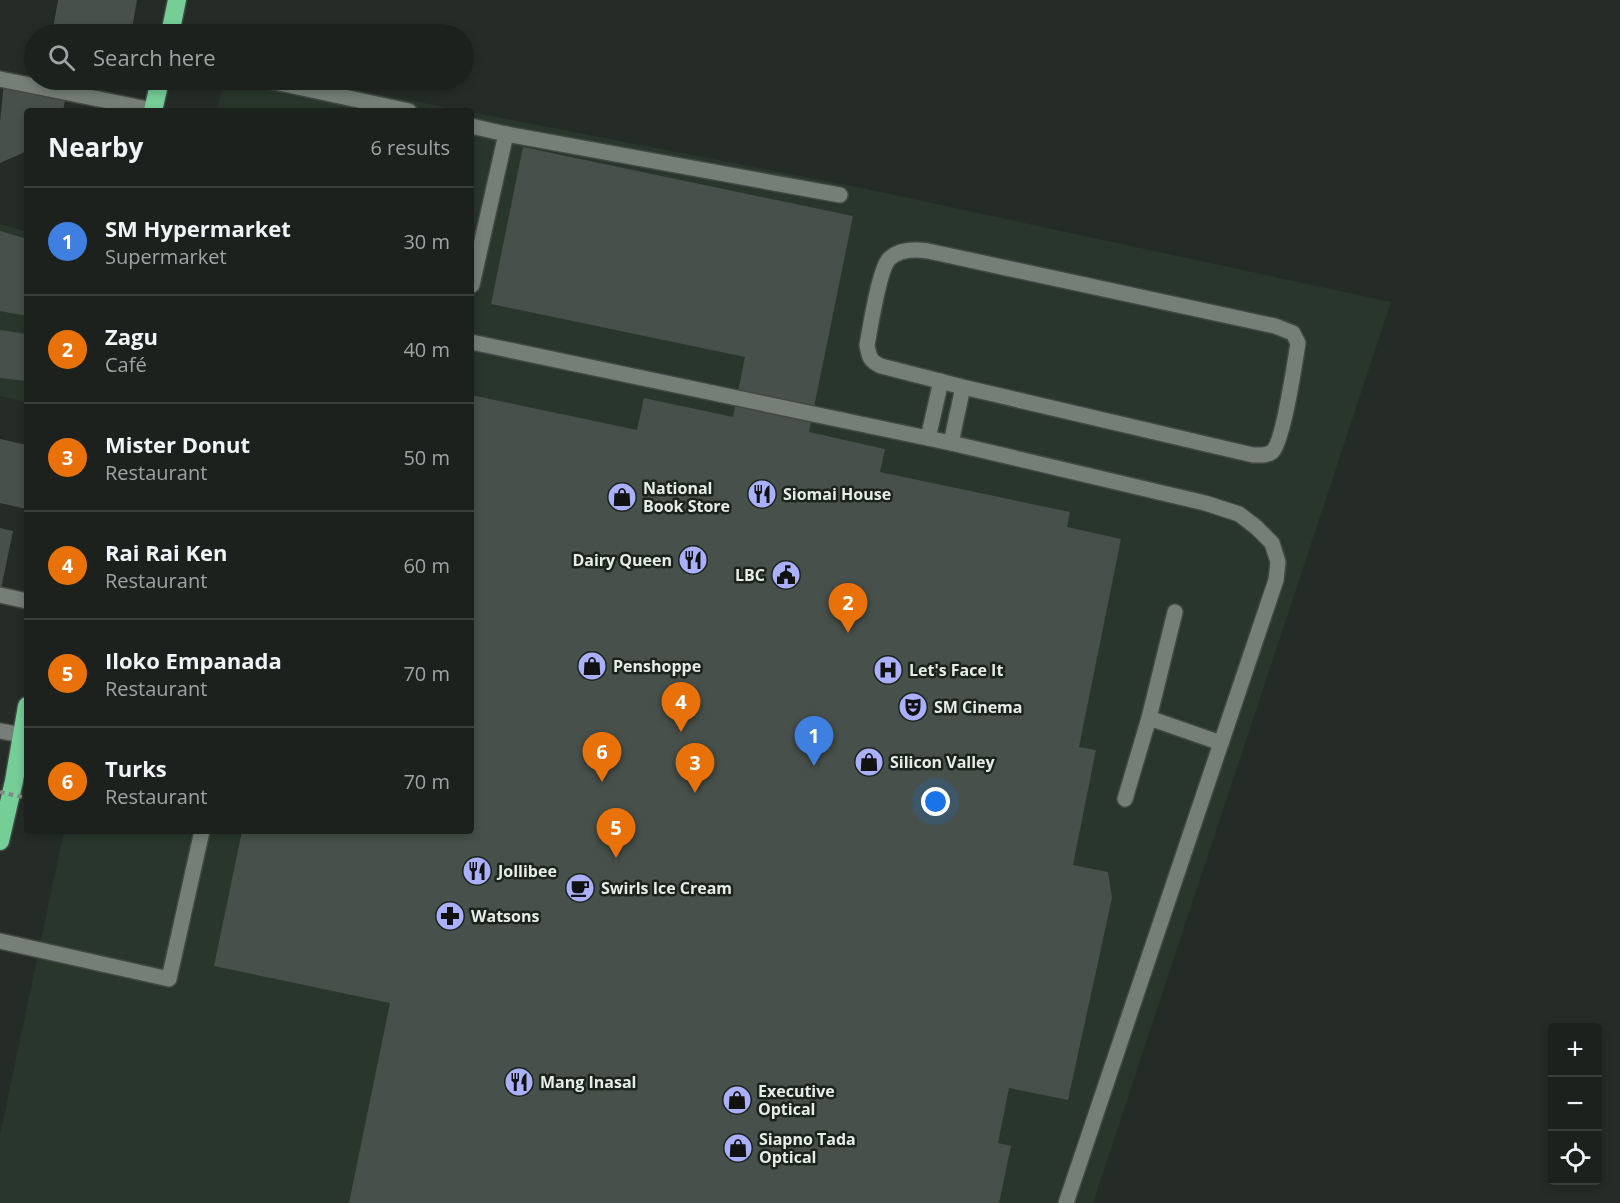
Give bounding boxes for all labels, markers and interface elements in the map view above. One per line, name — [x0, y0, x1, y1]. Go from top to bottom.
search box — [24, 24, 474, 90]
icon: search — [45, 41, 78, 74]
text: Search here — [93, 42, 216, 72]
text: Nearby — [48, 129, 143, 165]
text: 6 results — [370, 134, 450, 161]
text: SM Hypermarket — [105, 213, 291, 243]
text: 1 — [62, 228, 73, 255]
text: 30 m — [403, 228, 450, 255]
text: Supermarket — [105, 243, 227, 270]
text: Zagu — [105, 321, 158, 351]
text: 2 — [62, 336, 73, 363]
text: 40 m — [403, 336, 450, 363]
text: Café — [105, 351, 147, 378]
text: Mister Donut — [105, 429, 250, 459]
text: 3 — [62, 444, 73, 471]
text: 50 m — [403, 444, 450, 471]
text: Restaurant — [105, 459, 207, 486]
place label: National Book Store — [643, 477, 730, 517]
restaurant icon: Siomai House — [746, 478, 778, 510]
shop icon: National Book Store — [606, 481, 638, 513]
place label: Siomai House — [783, 483, 891, 505]
text: Rai Rai Ken — [105, 537, 228, 567]
restaurant icon: Dairy Queen — [677, 544, 709, 576]
place label: Dairy Queen — [572, 549, 672, 571]
text: 4 — [62, 552, 73, 579]
text: 60 m — [403, 552, 450, 579]
public building icon: LBC — [770, 559, 802, 591]
place label: LBC — [735, 564, 765, 586]
text: Restaurant — [105, 567, 207, 594]
pin: 2 — [828, 584, 868, 633]
text: Iloko Empanada — [105, 645, 282, 675]
shop icon: Penshoppe — [576, 650, 608, 682]
hospital icon: Let's Face It — [872, 654, 904, 686]
place label: Penshoppe — [613, 655, 701, 677]
place label: Let's Face It — [909, 659, 1003, 681]
text: 5 — [62, 660, 73, 687]
text: 70 m — [403, 660, 450, 687]
text: Restaurant — [105, 675, 207, 702]
pin: 4 — [662, 682, 700, 732]
theatre icon: SM Cinema — [897, 691, 929, 723]
place label: SM Cinema — [934, 696, 1022, 718]
pin: 1 — [794, 716, 834, 766]
pin: 6 — [582, 732, 622, 782]
pin: 3 — [676, 744, 714, 793]
shop icon: Silicon Valley — [853, 746, 885, 778]
place label: Silicon Valley — [890, 751, 996, 773]
text: Turks — [105, 753, 167, 783]
text: 6 — [62, 768, 73, 795]
text: 70 m — [403, 768, 450, 795]
text: Restaurant — [105, 783, 207, 810]
your location — [921, 787, 950, 816]
pin: 5 — [596, 808, 636, 858]
restaurant icon: Jollibee — [461, 855, 493, 887]
place label: Jollibee — [496, 860, 557, 882]
cafe icon: Swirls Ice Cream — [564, 872, 596, 904]
place label: Swirls Ice Cream — [601, 877, 732, 899]
pharmacy icon: Watsons — [434, 900, 466, 932]
place label: Watsons — [471, 905, 539, 927]
map controls — [1548, 1023, 1602, 1185]
button: + — [1548, 1023, 1602, 1077]
restaurant icon: Mang Inasal — [503, 1066, 535, 1098]
place label: Mang Inasal — [540, 1071, 636, 1093]
button: − — [1548, 1077, 1602, 1131]
place label: Executive Optical — [758, 1080, 835, 1120]
shop icon: Executive Optical — [721, 1084, 753, 1116]
place label: Siapno Tada Optical — [759, 1128, 856, 1168]
button: locate — [1548, 1131, 1602, 1185]
shop icon: Siapno Tada Optical — [722, 1132, 754, 1164]

